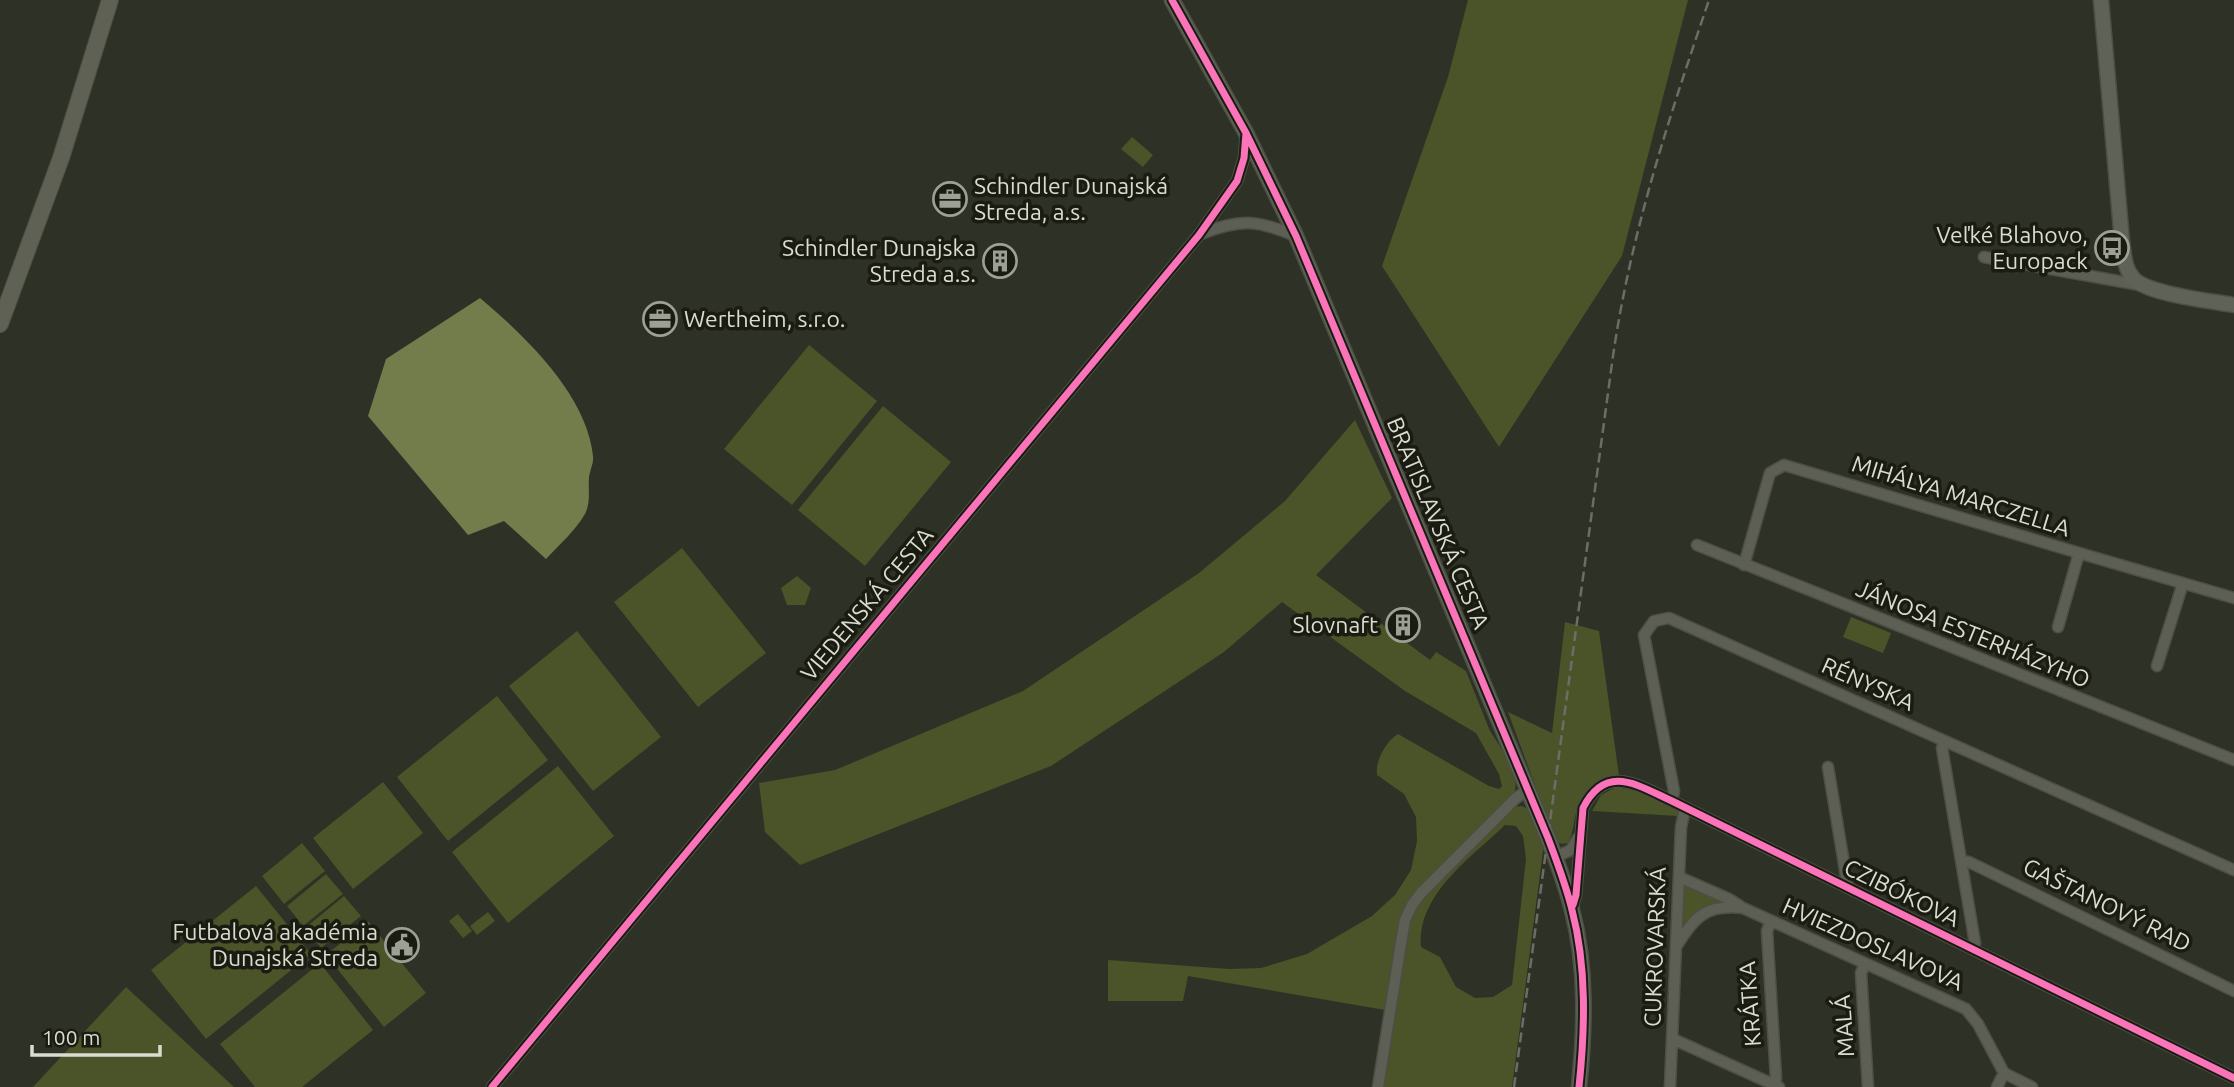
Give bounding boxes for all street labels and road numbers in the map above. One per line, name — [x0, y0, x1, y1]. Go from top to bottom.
street label: BRATISLAVSKÁ CESTA — [1383, 413, 1495, 632]
street label: MIHÁLYA MARCZELLA — [1849, 449, 2073, 541]
street label: VIEDENSKÁ CESTA — [795, 522, 938, 685]
street label: JÁNOSA ESTERHÁZYHO — [1853, 574, 2094, 692]
street label: RÉNYSKA — [1818, 651, 1919, 715]
street label: GAŠTANOVÝ RAD — [2019, 852, 2195, 956]
street label: CZIBÓKOVA — [1841, 853, 1964, 931]
street label: CUKROVARSKÁ — [1638, 866, 1670, 1027]
street label: HVIEZDOSLAVOVA — [1779, 892, 1967, 995]
street label: KRÁTKA — [1733, 961, 1765, 1047]
street label: MALÁ — [1828, 994, 1858, 1058]

